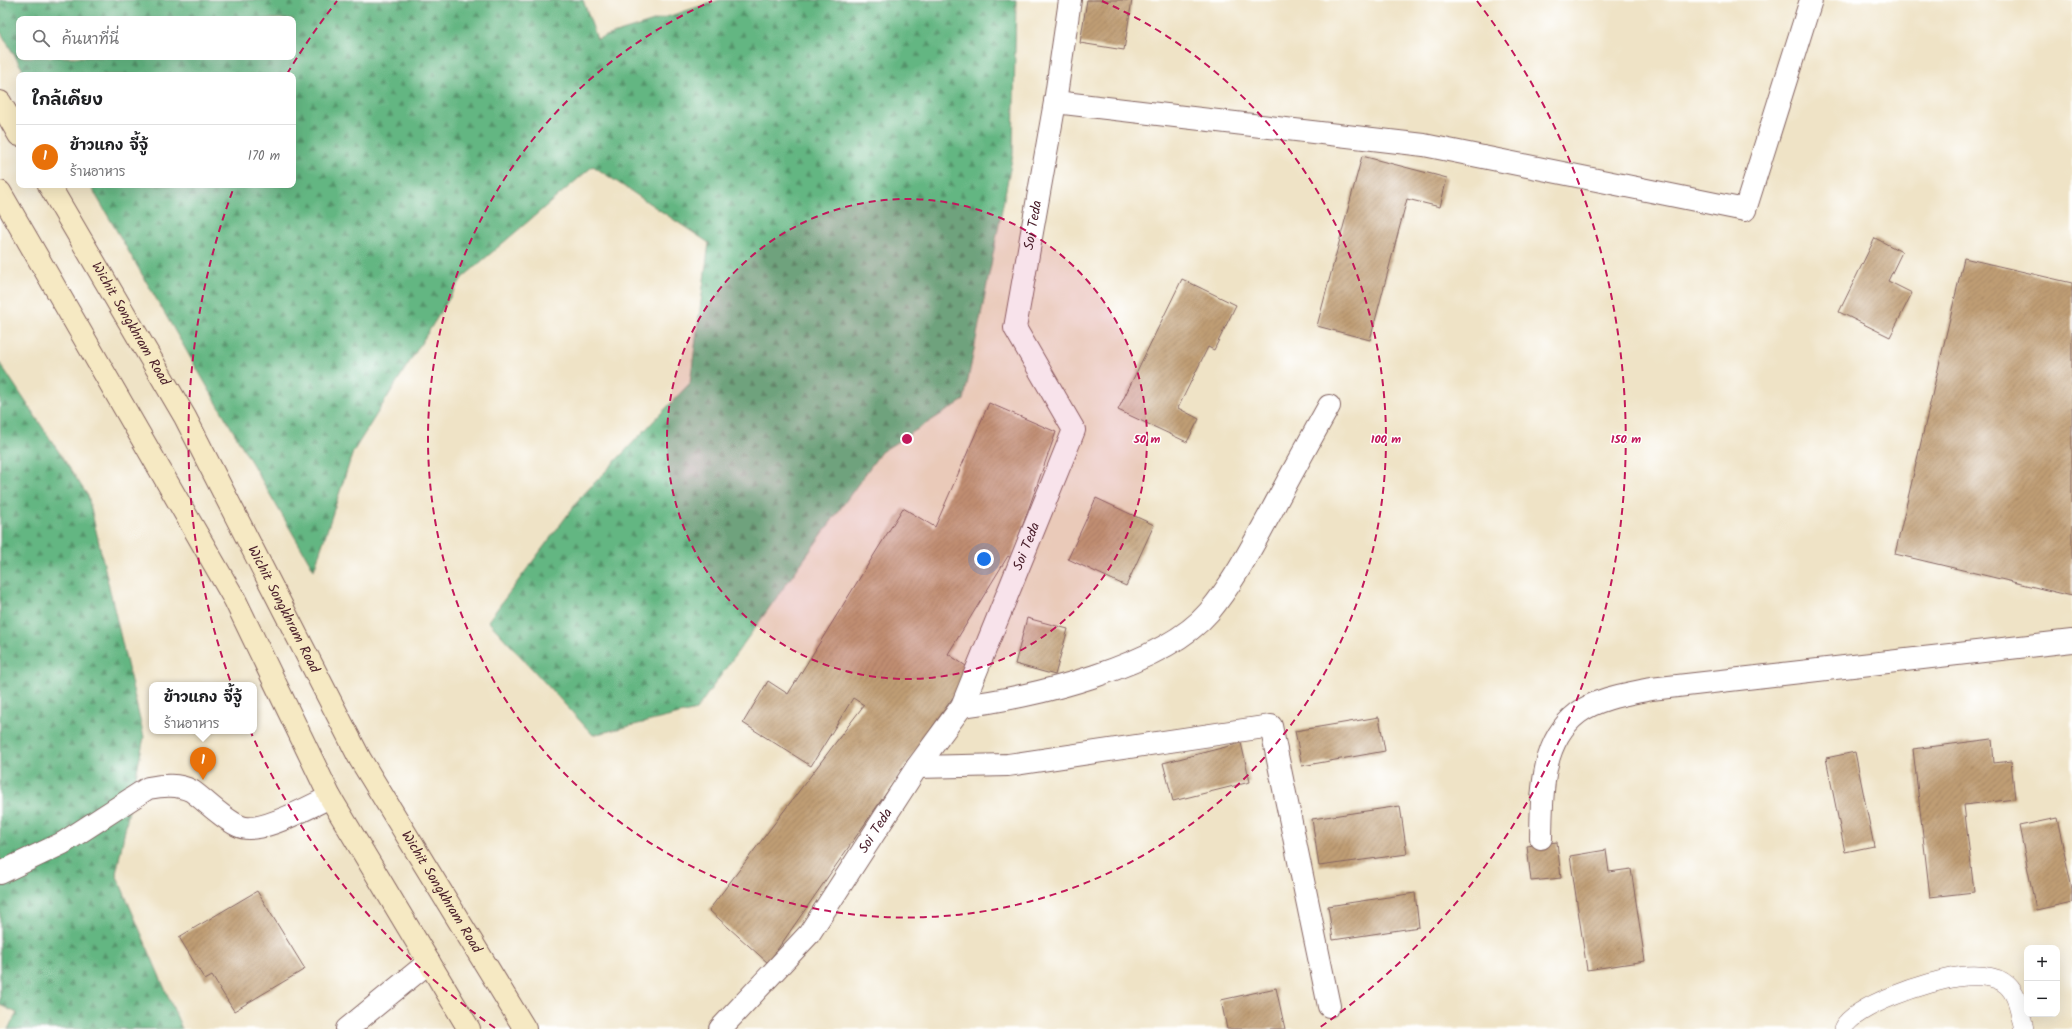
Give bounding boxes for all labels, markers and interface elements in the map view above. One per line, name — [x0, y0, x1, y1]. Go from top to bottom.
search box — [16, 16, 296, 60]
icon: search — [30, 27, 52, 49]
text: ค้นหาที่นี่ — [62, 28, 119, 52]
text: ใกล้เคียง — [32, 87, 103, 114]
text: ข้าวแกง จี้จู้ — [70, 134, 148, 158]
text: 1 — [43, 146, 47, 167]
text: 170 m — [248, 146, 280, 167]
text: ร้านอาหาร — [70, 162, 126, 183]
street label: Soi Teda — [1018, 199, 1048, 252]
street label: Wichit Songkhram Road — [85, 258, 176, 391]
text: 50 m — [1133, 430, 1161, 449]
text: 100 m — [1371, 430, 1401, 449]
text: 150 m — [1611, 430, 1641, 449]
centre of rings — [900, 432, 914, 446]
street label: Soi Teda — [1007, 519, 1046, 574]
street label: Wichit Songkhram Road — [242, 542, 326, 678]
your location — [974, 549, 994, 569]
popup — [149, 682, 257, 734]
text: ข้าวแกง จี้จู้ — [164, 686, 242, 710]
text: ร้านอาหาร — [164, 714, 220, 735]
pin: 1 — [190, 747, 216, 780]
street label: Soi Teda — [853, 804, 899, 858]
street label: Wichit Songkhram Road — [395, 826, 488, 959]
map controls — [2024, 945, 2060, 1017]
button: + — [2024, 945, 2060, 981]
button: − — [2024, 981, 2060, 1017]

